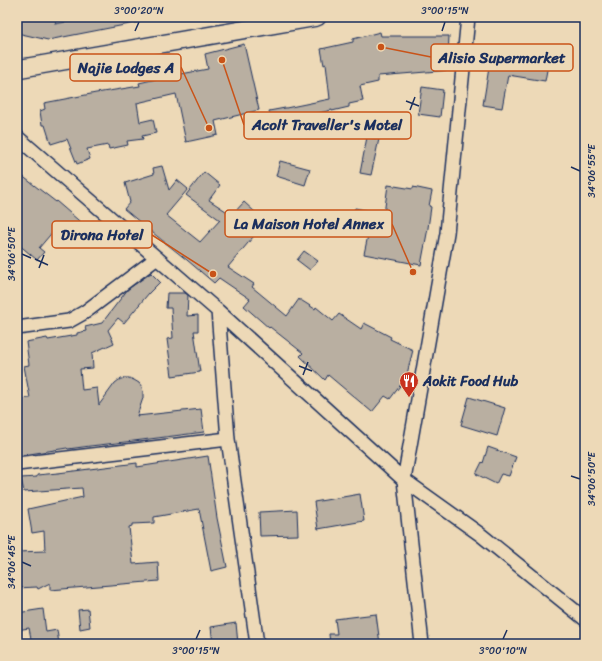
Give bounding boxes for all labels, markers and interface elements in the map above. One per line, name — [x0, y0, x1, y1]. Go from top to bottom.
text: 3°00'20"N — [114, 2, 164, 20]
text: 3°00'15"N — [421, 2, 469, 20]
callout: Alisio Supermarket — [431, 44, 573, 71]
text: Alisio Supermarket — [437, 45, 566, 71]
callout: Najie Lodges A — [70, 54, 181, 81]
text: Najie Lodges A — [77, 55, 174, 81]
callout: Acolt Traveller's Motel — [244, 112, 411, 139]
text: Acolt Traveller's Motel — [251, 112, 403, 138]
text: 34°06'55"E — [583, 143, 601, 198]
callout: La Maison Hotel Annex — [225, 210, 392, 237]
text: La Maison Hotel Annex — [234, 211, 385, 237]
callout: Dirona Hotel — [52, 221, 152, 248]
text: Dirona Hotel — [61, 222, 144, 248]
text: 34°06'50"E — [3, 226, 21, 281]
place label: Aokit Food Hub — [422, 369, 518, 394]
restaurant icon: Aokit Food Hub — [398, 370, 420, 398]
text: 34°06'50"E — [583, 451, 601, 506]
text: 34°06'45"E — [3, 534, 21, 589]
text: 3°00'15"N — [172, 642, 220, 660]
text: 3°00'10"N — [479, 642, 527, 660]

